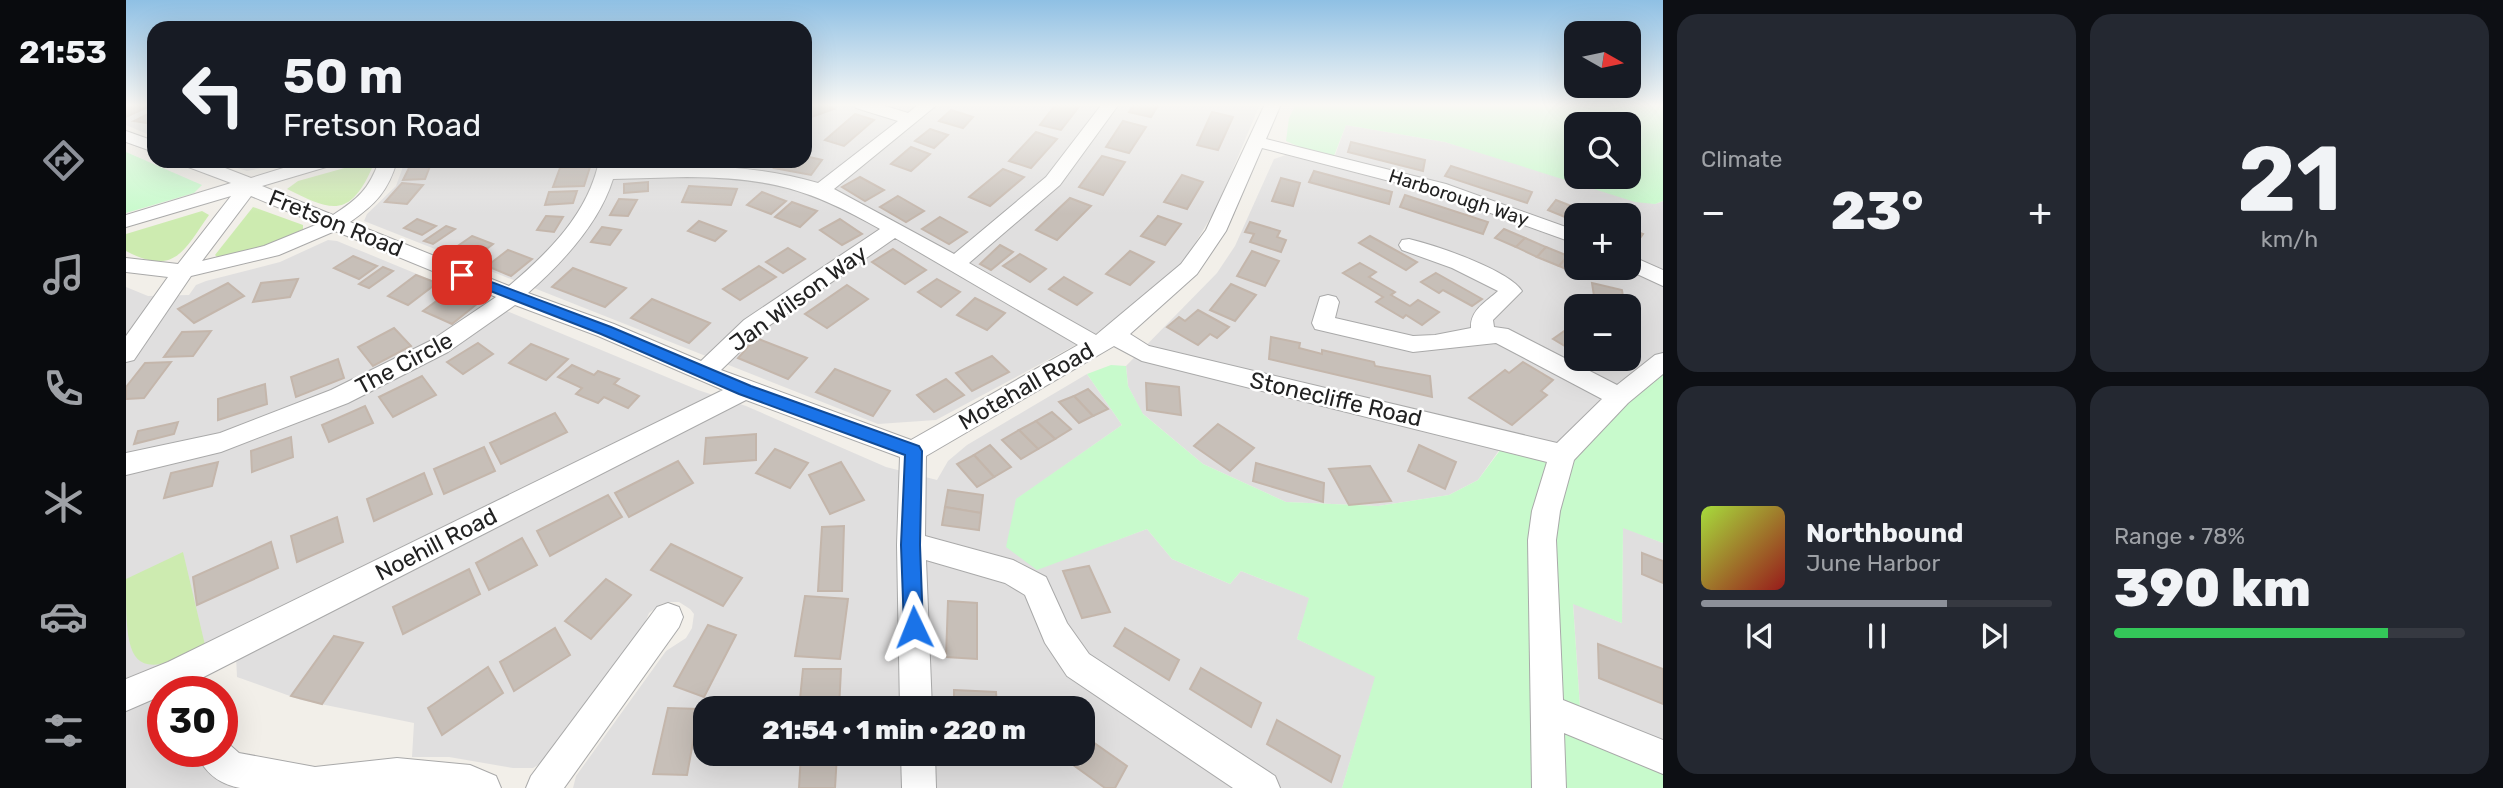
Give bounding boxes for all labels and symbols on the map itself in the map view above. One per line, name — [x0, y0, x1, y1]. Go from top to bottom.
north arrow — [1564, 21, 1642, 98]
street label: Harborough Way — [1386, 164, 1532, 231]
street label: Fretson Road — [265, 183, 407, 263]
street label: Jan Wilson Way — [724, 239, 872, 357]
pin — [432, 245, 492, 305]
street label: The Circle — [351, 326, 457, 400]
street label: Motehall Road — [954, 336, 1098, 436]
street label: Stonecliffe Road — [1247, 366, 1425, 432]
street label: Noehill Road — [370, 501, 502, 587]
position arrow — [877, 590, 951, 664]
speed limit sign: 30 — [147, 676, 238, 767]

